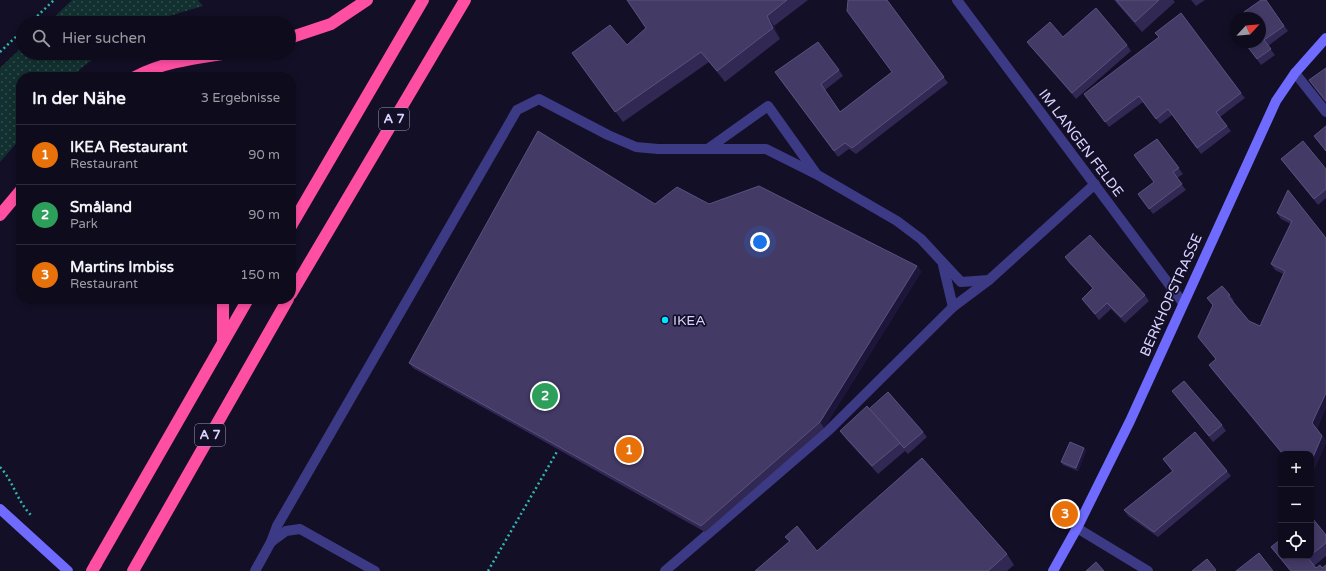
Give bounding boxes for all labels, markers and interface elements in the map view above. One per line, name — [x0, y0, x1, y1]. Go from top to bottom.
north arrow — [1230, 12, 1266, 48]
search box — [16, 16, 296, 60]
icon: search — [30, 27, 52, 49]
text: Hier suchen — [62, 29, 146, 47]
street label: IM LANGEN FELDE — [1035, 86, 1127, 200]
text: In der Nähe — [32, 88, 126, 109]
text: 3 Ergebnisse — [201, 90, 280, 106]
road number: A 7 — [379, 108, 409, 130]
text: IKEA Restaurant — [70, 138, 187, 156]
text: 1 — [41, 147, 49, 163]
text: 90 m — [248, 147, 280, 163]
text: Restaurant — [70, 156, 138, 172]
text: Småland — [70, 198, 132, 216]
text: 2 — [41, 207, 49, 223]
text: 90 m — [248, 207, 280, 223]
text: Park — [70, 216, 98, 232]
street label: BERKHOPSTRASSE — [1136, 231, 1206, 359]
your location — [750, 232, 770, 252]
text: Martins Imbiss — [70, 258, 174, 276]
text: 3 — [41, 267, 49, 283]
text: 150 m — [240, 267, 280, 283]
text: Restaurant — [70, 276, 138, 292]
place label: IKEA — [673, 312, 706, 329]
marker: IKEA — [660, 315, 670, 325]
pin: 2 — [532, 381, 558, 411]
road number: A 7 — [195, 424, 225, 446]
pin: 1 — [616, 435, 642, 465]
map controls — [1278, 451, 1314, 559]
button: + — [1278, 451, 1314, 487]
button: − — [1278, 487, 1314, 523]
pin: 3 — [1052, 499, 1078, 529]
button: locate — [1278, 523, 1314, 559]

